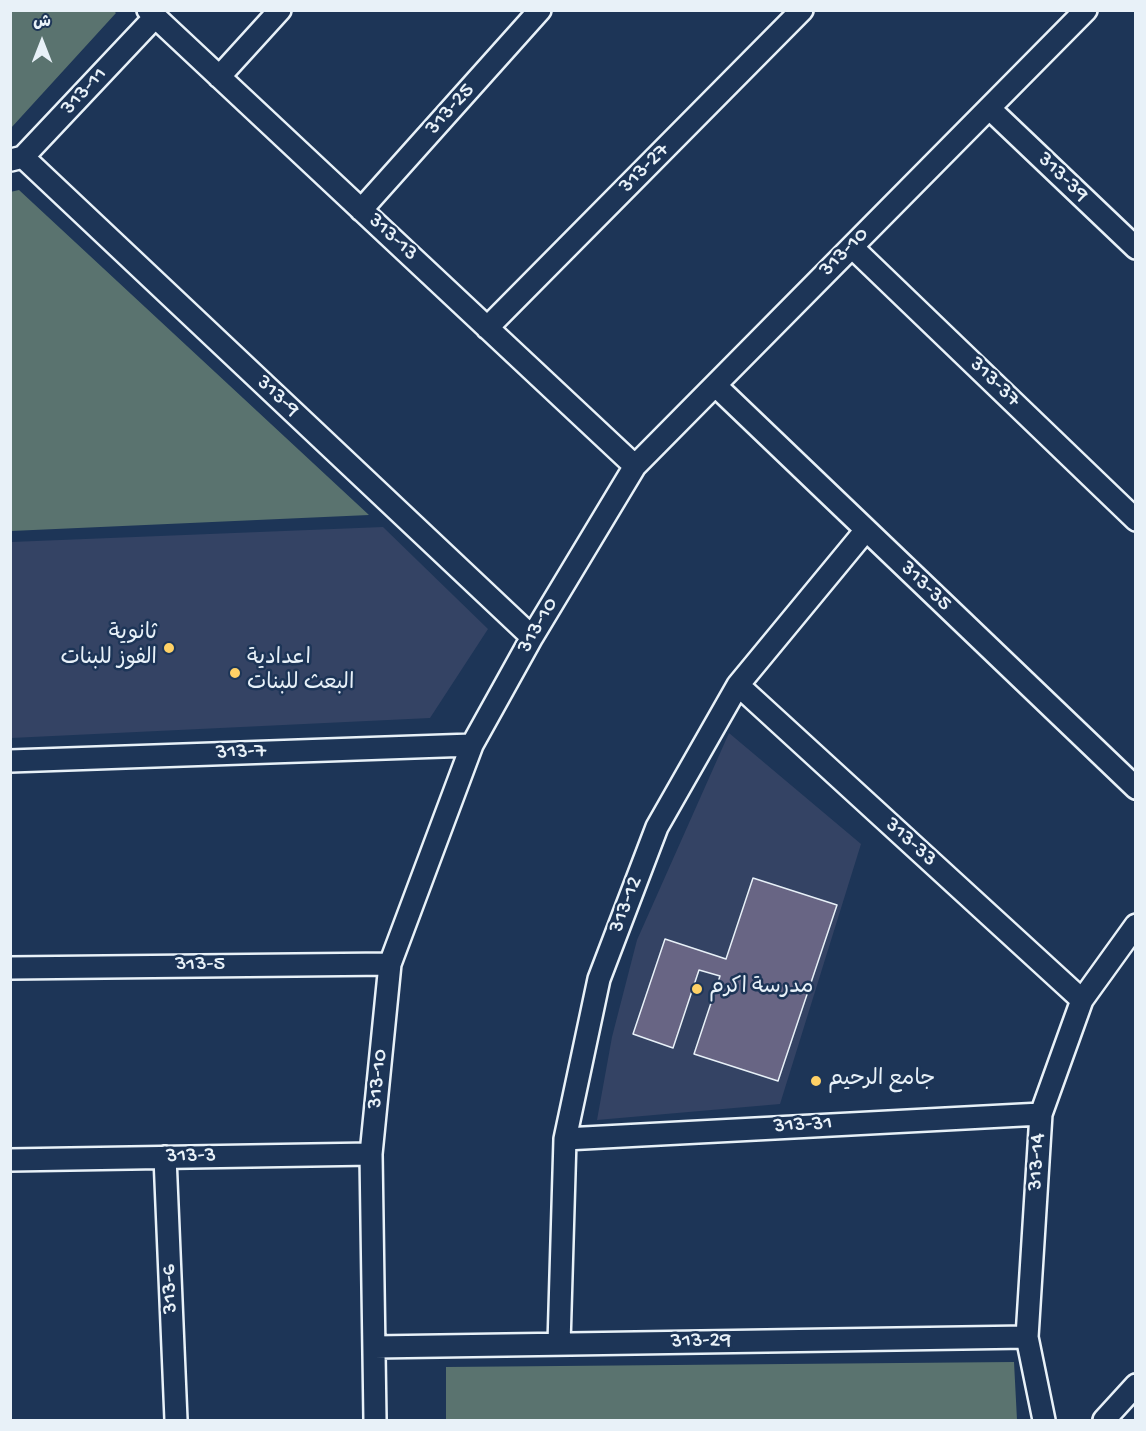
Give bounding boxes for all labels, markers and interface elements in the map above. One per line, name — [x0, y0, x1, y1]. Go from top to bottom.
north arrow — [12, 12, 72, 72]
text: ش — [33, 14, 51, 33]
street label: 313-11 — [56, 62, 114, 122]
street label: 313-25 — [421, 79, 481, 141]
street label: 313-27 — [614, 138, 676, 200]
street label: 313-39 — [1031, 147, 1093, 209]
street label: 313-13 — [361, 208, 423, 268]
street label: 313-10 — [814, 222, 876, 284]
street label: 313-37 — [963, 352, 1025, 414]
street label: 313-9 — [250, 370, 304, 424]
street label: 313-35 — [894, 556, 956, 618]
street label: 313-10 — [513, 593, 565, 659]
place label: ثانوية الفوز للبنات — [60, 622, 157, 674]
marker: ثانوية الفوز للبنات — [162, 641, 176, 655]
place label: اعدادية البعث للبنات — [247, 647, 354, 698]
marker: اعدادية البعث للبنات — [228, 666, 242, 680]
street label: 313-7 — [216, 739, 266, 767]
street label: 313-33 — [878, 813, 942, 873]
street label: 313-12 — [604, 873, 650, 937]
street label: 313-5 — [175, 953, 225, 979]
place label: مدرسة اكرم — [709, 976, 813, 1002]
marker: مدرسة اكرم — [690, 982, 704, 996]
street label: 313-10 — [363, 1048, 395, 1110]
place label: جامع الرحيم — [828, 1068, 935, 1094]
marker: جامع الرحيم — [809, 1074, 823, 1088]
street label: 313-31 — [773, 1111, 833, 1141]
street label: 313-14 — [1023, 1132, 1053, 1192]
street label: 313-3 — [166, 1143, 216, 1171]
street label: 313-6 — [157, 1264, 185, 1314]
street label: 313-29 — [671, 1328, 731, 1356]

